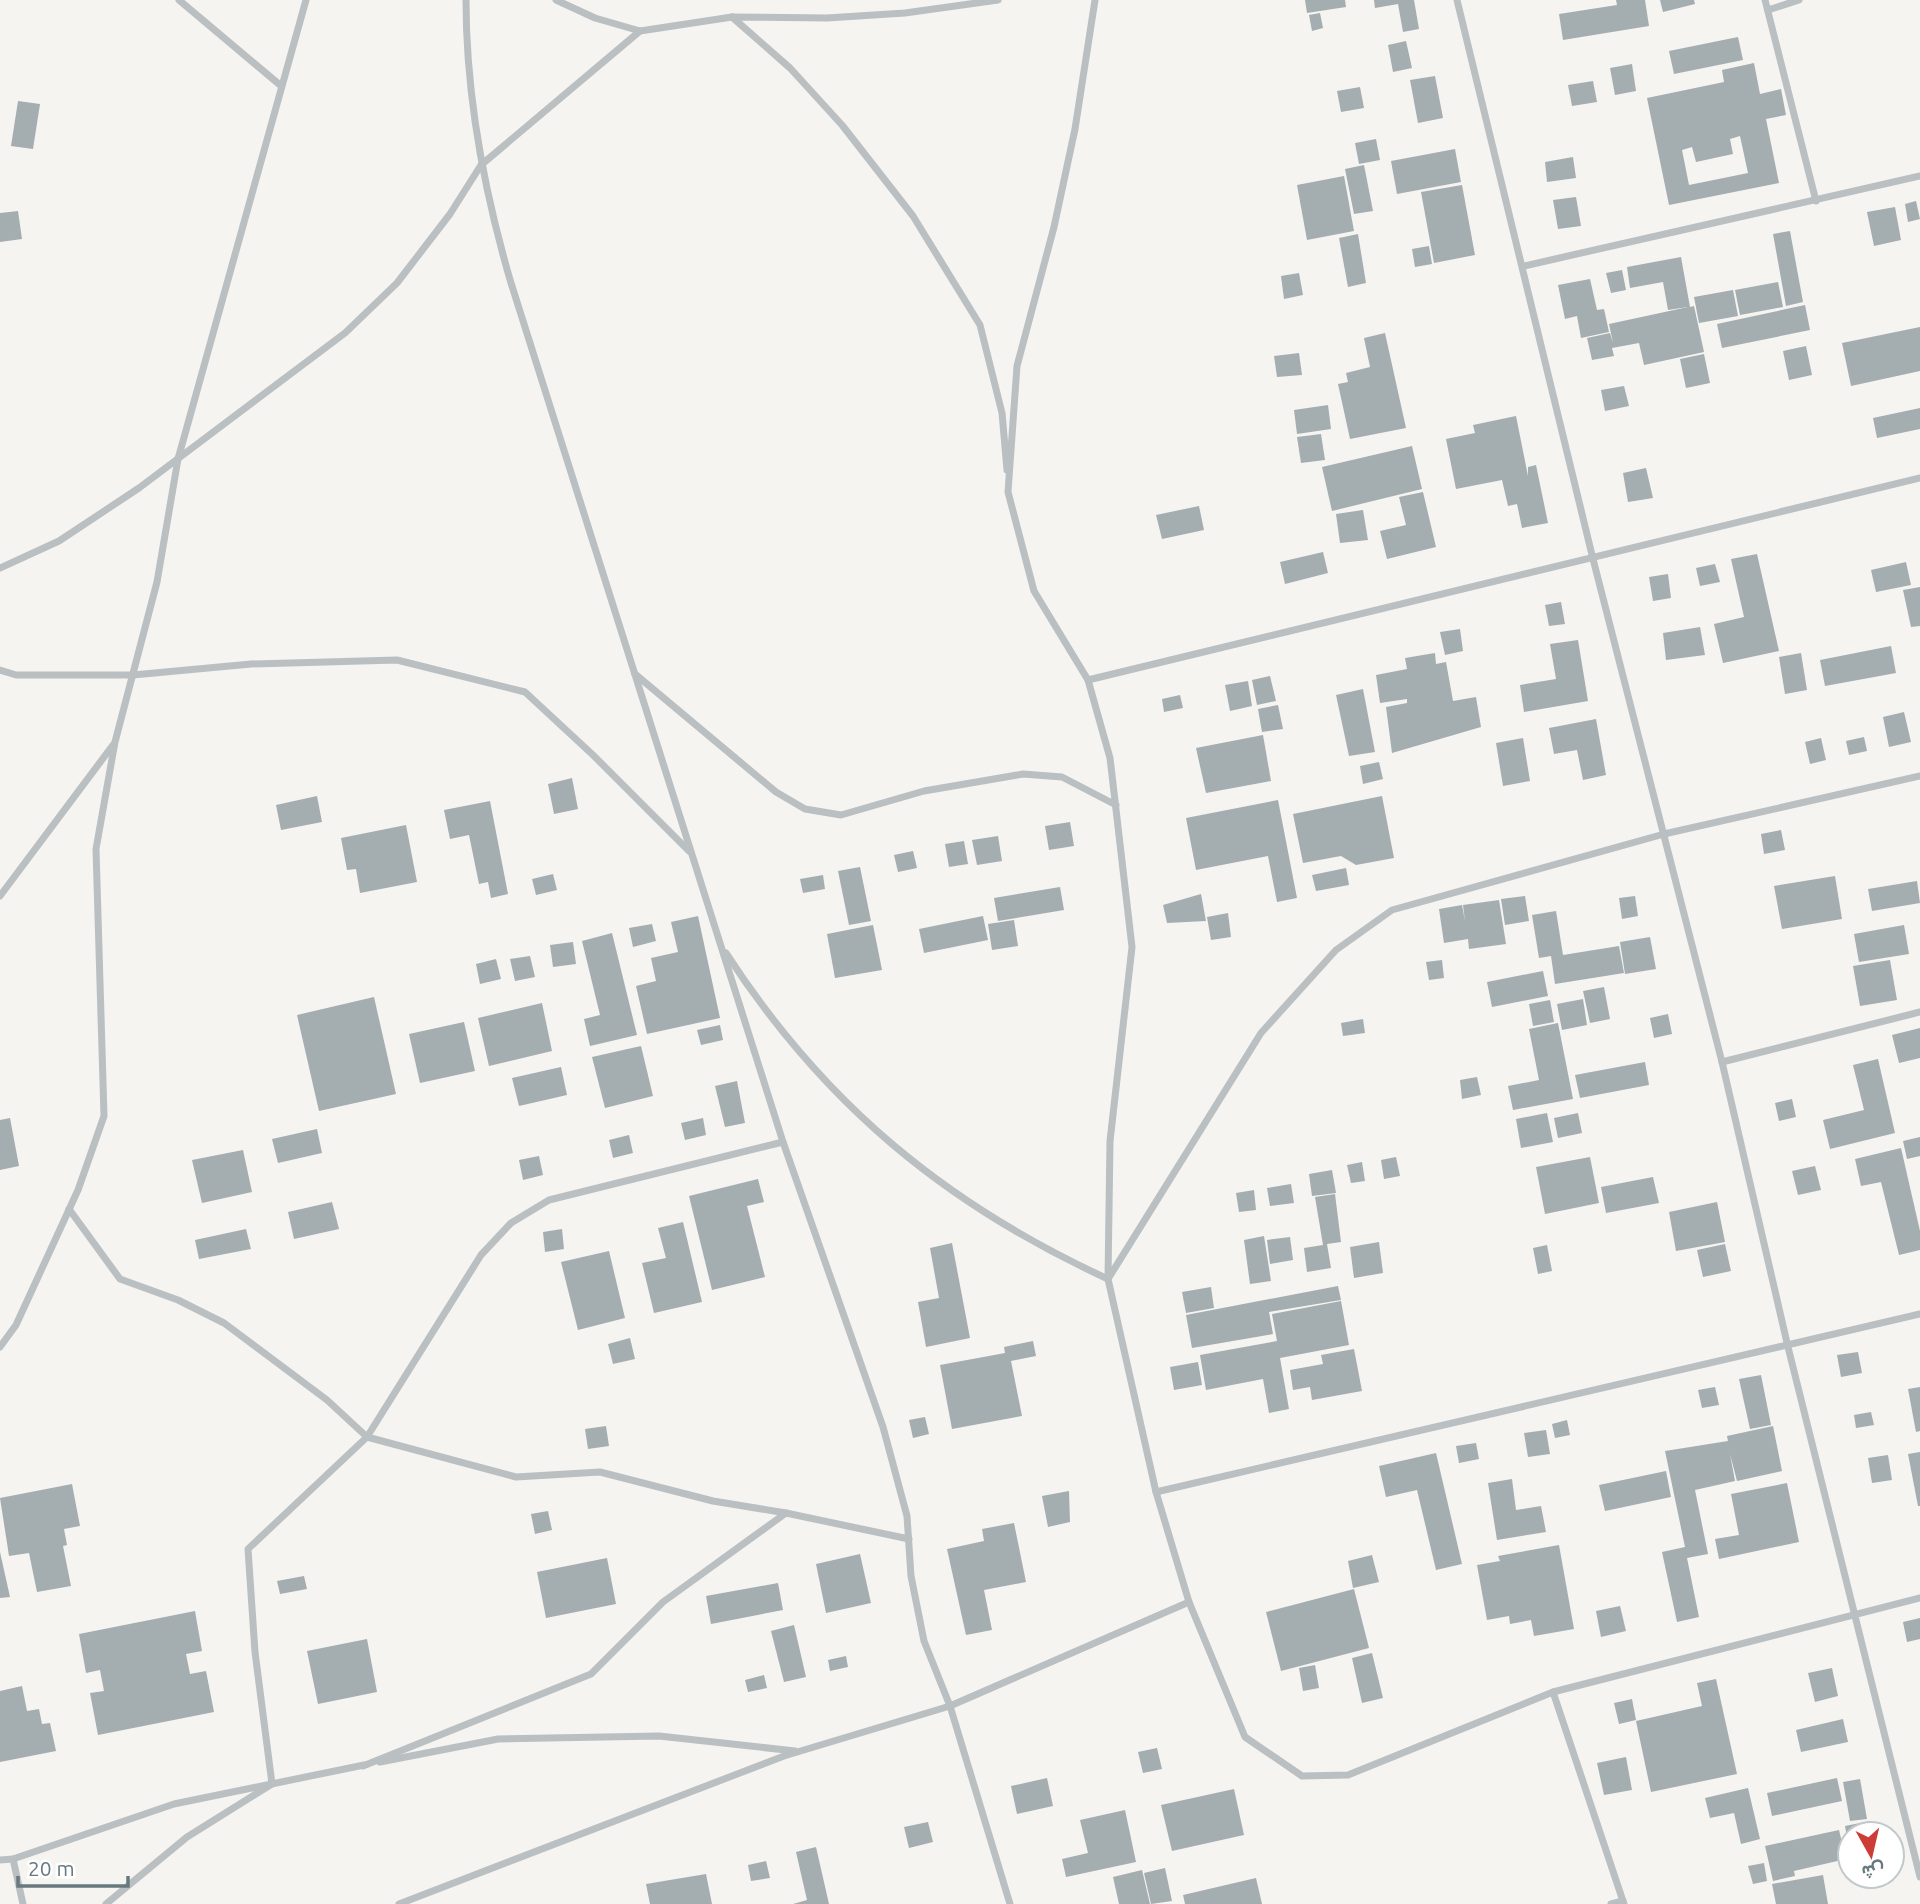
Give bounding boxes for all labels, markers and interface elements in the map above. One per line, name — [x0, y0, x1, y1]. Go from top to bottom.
north arrow — [1836, 1820, 1906, 1890]
scale bar — [18, 1844, 128, 1888]
text: 20 m — [28, 1856, 75, 1880]
text: ش — [1860, 1858, 1886, 1884]

